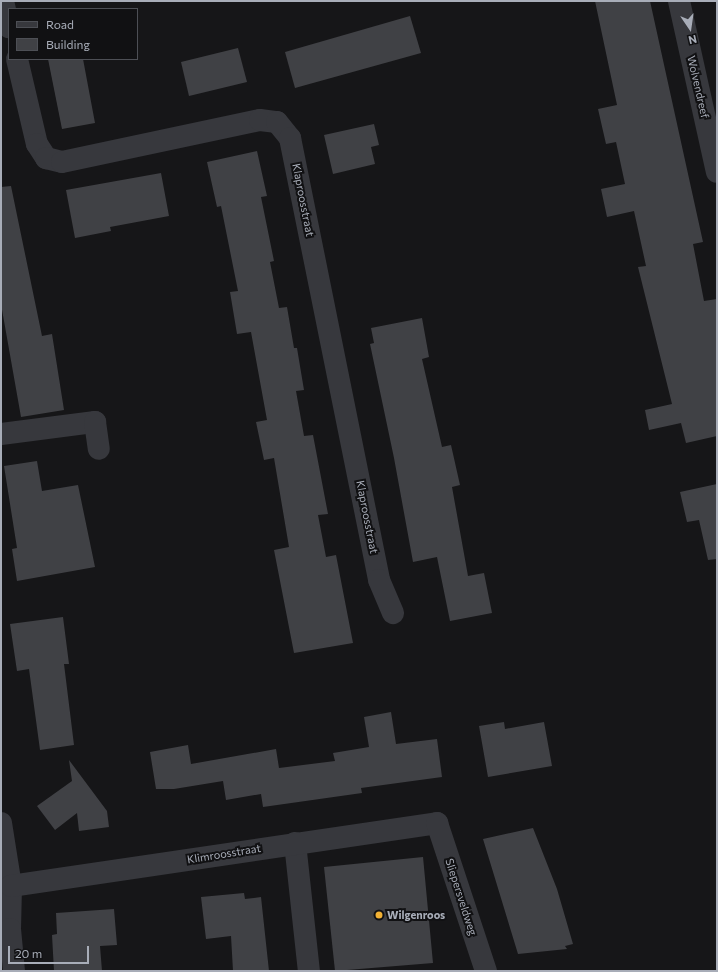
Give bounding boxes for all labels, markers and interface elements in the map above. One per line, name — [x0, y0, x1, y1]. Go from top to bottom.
legend — [8, 8, 138, 60]
north arrow — [670, 8, 710, 48]
text: Road — [46, 17, 74, 31]
text: N — [687, 33, 698, 47]
text: Building — [46, 37, 90, 51]
street label: Wolvendreef — [684, 54, 712, 120]
street label: Klaproosstraat — [289, 162, 317, 238]
street label: Klaproosstraat — [353, 479, 381, 555]
street label: Klimroosstraat — [186, 842, 262, 866]
street label: Sliepersveldweg — [442, 857, 480, 937]
place label: Wilgenroos — [387, 908, 445, 922]
marker: Wilgenroos — [374, 910, 384, 920]
scale bar — [10, 938, 91, 964]
text: 20 m — [15, 946, 42, 960]

